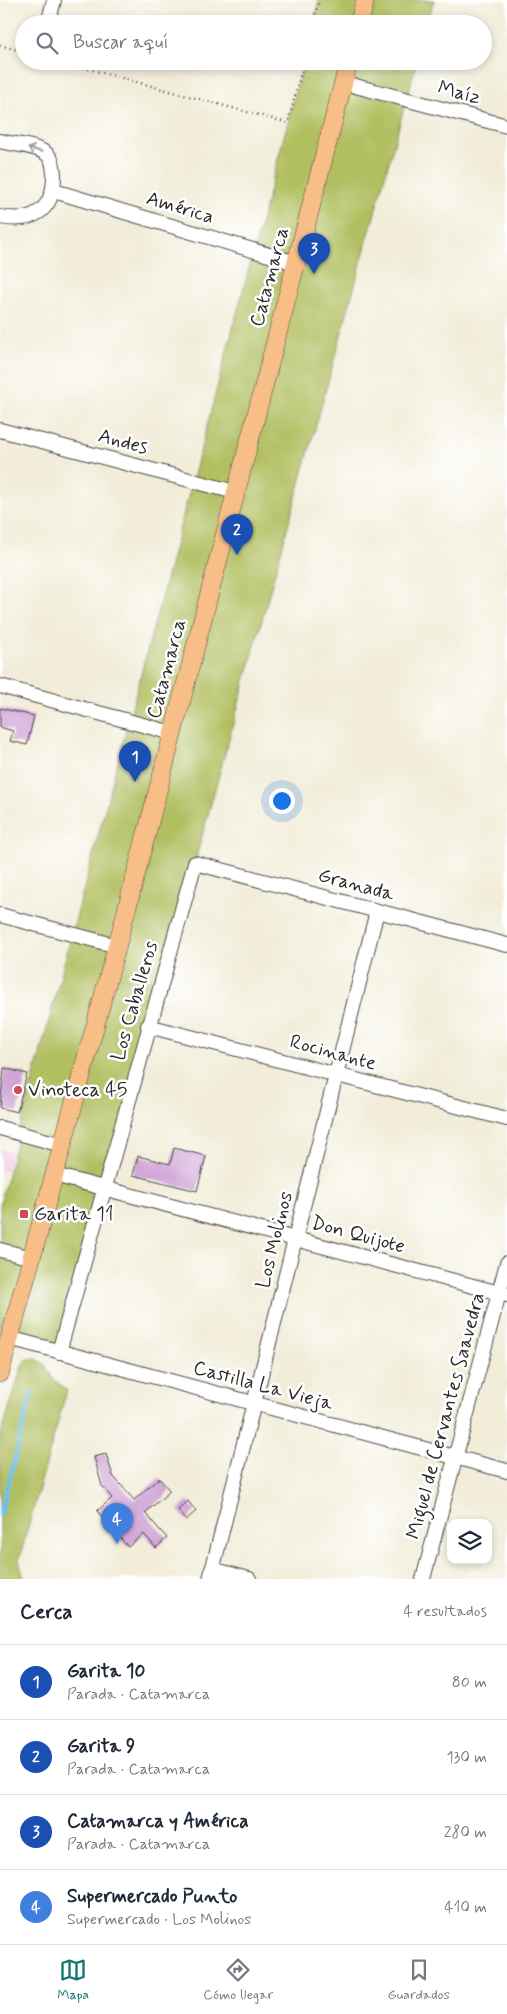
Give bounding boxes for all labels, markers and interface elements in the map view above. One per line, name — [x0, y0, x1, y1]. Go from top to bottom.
search box — [15, 15, 492, 70]
icon: search — [33, 29, 61, 57]
text: Buscar aquí — [73, 30, 168, 55]
street label: Maíz — [435, 74, 483, 112]
one-way arrow — [27, 145, 43, 154]
street label: América — [143, 185, 217, 231]
street label: Catamarca — [244, 224, 296, 330]
pin: 3 — [298, 233, 330, 274]
street label: Andes — [95, 422, 151, 462]
pin: 2 — [221, 514, 253, 555]
street label: Catamarca — [141, 616, 193, 722]
pin: 1 — [119, 741, 151, 782]
your location — [269, 788, 295, 814]
street label: Granada — [315, 862, 398, 908]
street label: Los Caballeros — [105, 938, 165, 1064]
street label: Rocinante — [287, 1029, 379, 1078]
place label: Vinoteca 45 — [28, 1077, 127, 1104]
marker: Vinoteca 45 — [12, 1084, 24, 1096]
street label: Los Molinos — [250, 1189, 300, 1291]
place label: Garita 11 — [34, 1201, 114, 1228]
marker: Garita 11 — [18, 1208, 30, 1220]
street label: Don Quijote — [308, 1210, 408, 1260]
street label: Miguel de Cervantes Saavedra — [400, 1290, 494, 1543]
street label: Castilla La Vieja — [190, 1354, 337, 1418]
pin: 4 — [101, 1503, 133, 1544]
map controls — [447, 1519, 492, 1564]
button: layers — [447, 1519, 492, 1564]
text: Cerca — [20, 1598, 73, 1626]
text: 4 resultados — [403, 1601, 487, 1622]
text: Garita 10 — [67, 1659, 145, 1684]
text: 1 — [32, 1672, 40, 1693]
text: 80 m — [452, 1672, 487, 1693]
text: Parada · Catamarca — [67, 1684, 210, 1705]
text: Garita 9 — [67, 1734, 135, 1759]
text: 2 — [32, 1747, 40, 1768]
text: 130 m — [446, 1747, 487, 1768]
text: Parada · Catamarca — [67, 1759, 210, 1780]
text: Catamarca y América — [67, 1809, 248, 1834]
text: 3 — [32, 1822, 40, 1843]
text: 280 m — [444, 1822, 487, 1843]
text: Parada · Catamarca — [67, 1834, 210, 1855]
text: Supermercado Punto — [67, 1884, 237, 1909]
text: 4 — [31, 1897, 41, 1918]
text: 410 m — [444, 1897, 487, 1918]
text: Supermercado · Los Molinos — [67, 1909, 251, 1930]
tab: Mapa — [57, 1956, 89, 2004]
tab: Cómo llegar — [203, 1956, 273, 2004]
tab: Guardados — [388, 1956, 450, 2004]

